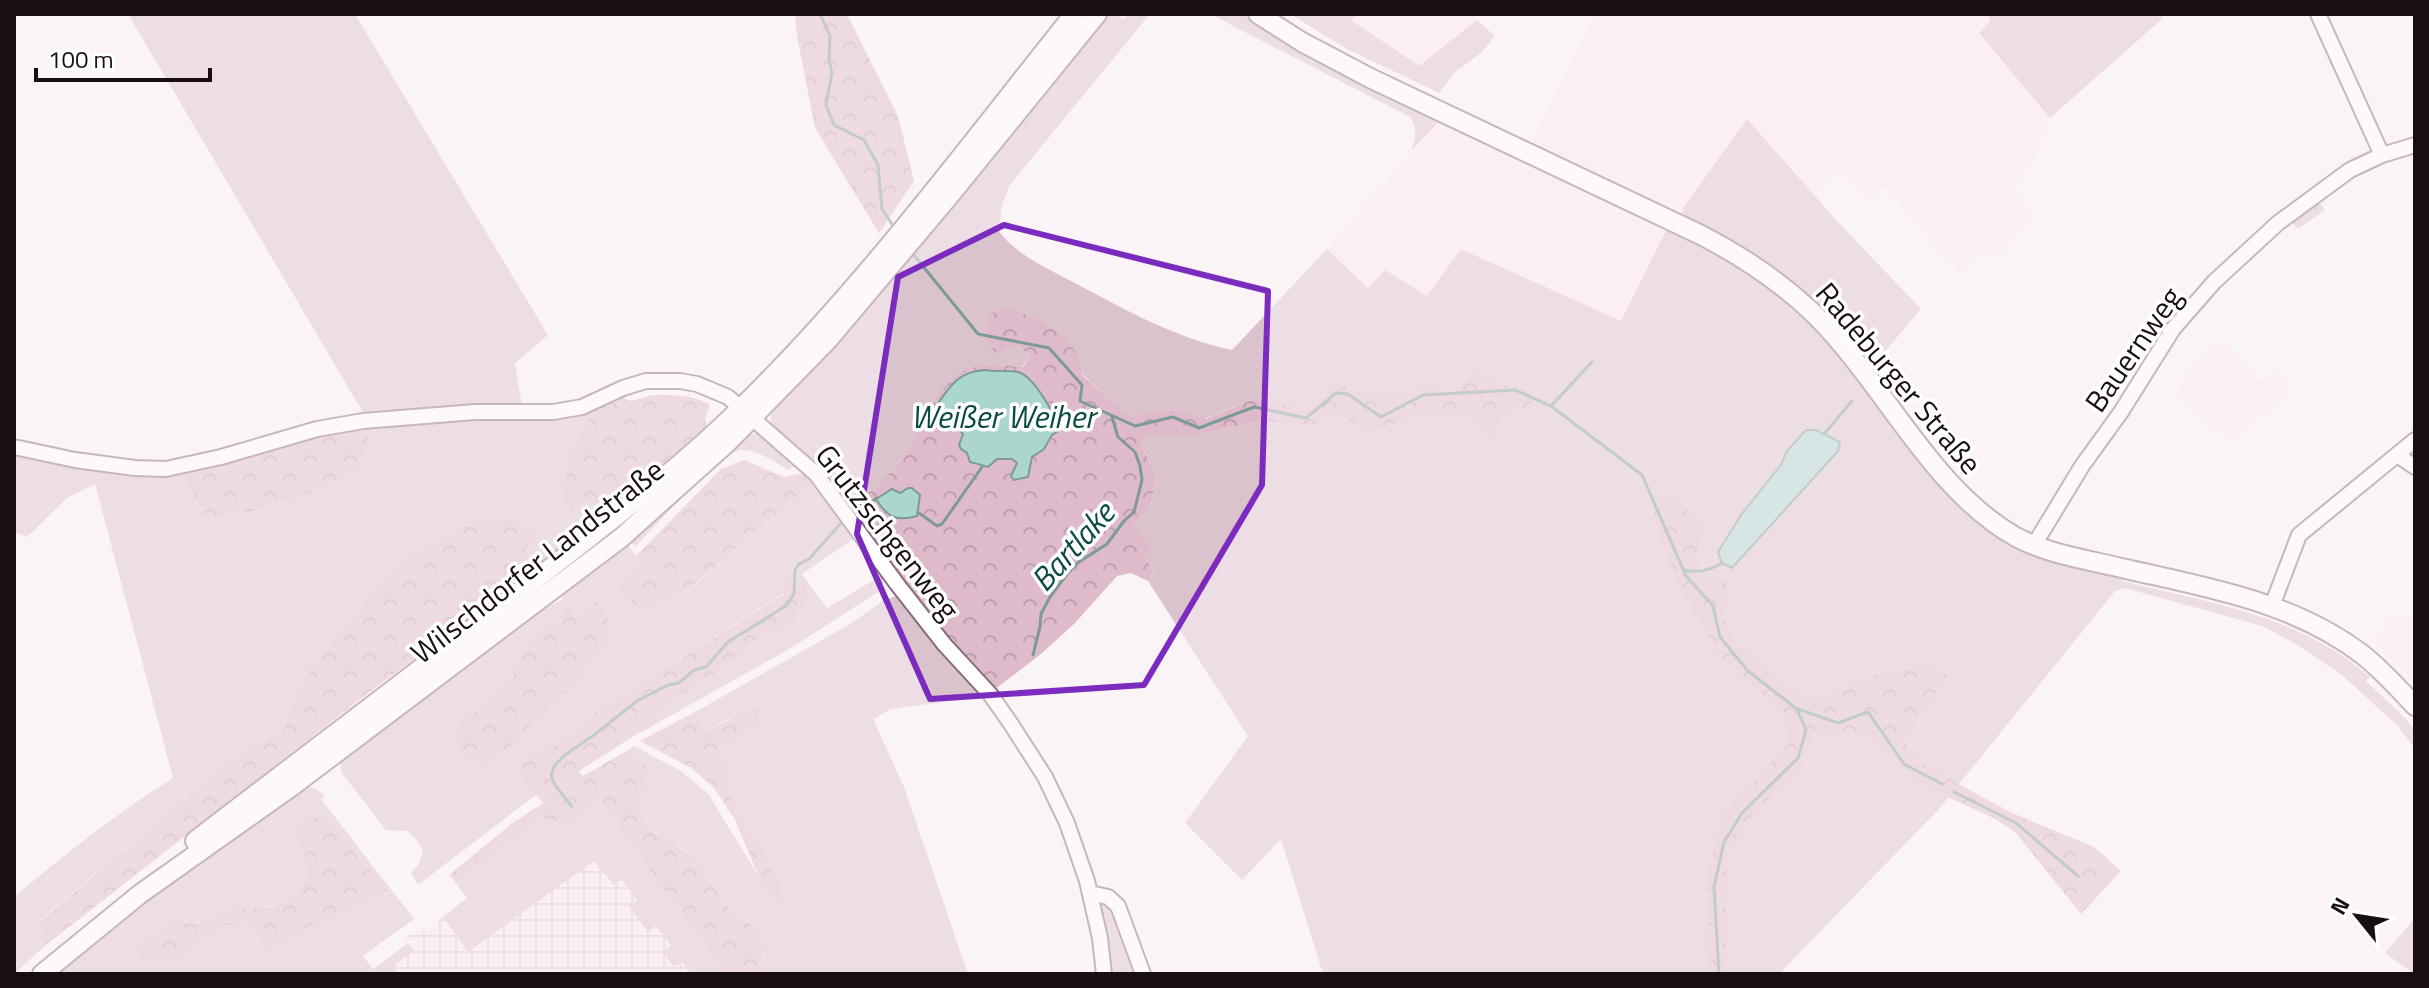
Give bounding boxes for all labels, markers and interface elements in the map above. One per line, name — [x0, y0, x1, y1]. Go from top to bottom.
scale bar — [36, 32, 210, 82]
text: 100 m — [48, 41, 114, 77]
street label: Radeburger Straße — [1805, 272, 1993, 484]
street label: Bauernweg — [2073, 277, 2193, 421]
water label: Weißer Weiher — [911, 392, 1099, 440]
street label: Grutzschgenweg — [805, 434, 971, 630]
street label: Wilschdorfer Landstraße — [400, 447, 674, 675]
water label: Bartlake — [1019, 489, 1127, 602]
north arrow — [2317, 876, 2397, 956]
text: N — [2321, 891, 2358, 921]

